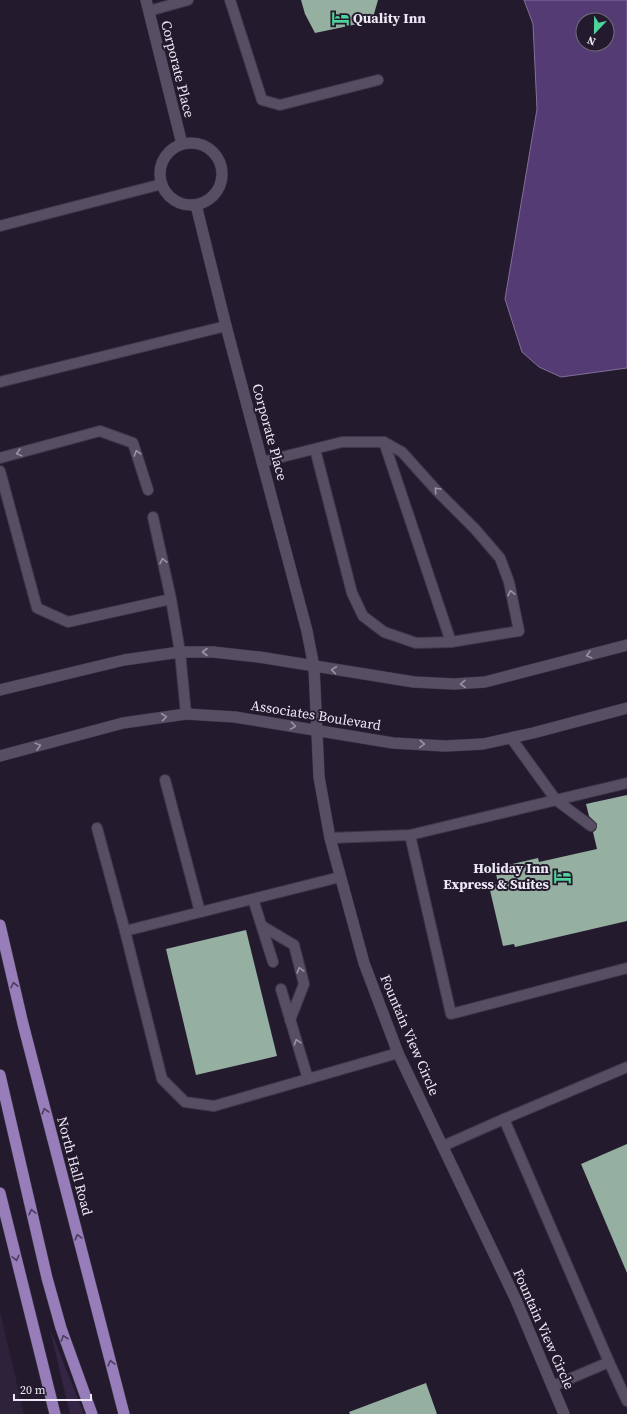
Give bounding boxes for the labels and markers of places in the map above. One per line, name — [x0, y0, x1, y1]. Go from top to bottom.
hotel icon: Quality Inn — [330, 8, 350, 28]
place label: Quality Inn — [353, 8, 426, 28]
place label: Holiday Inn Express & Suites — [443, 858, 550, 894]
hotel icon: Holiday Inn Express & Suites — [552, 866, 572, 886]

